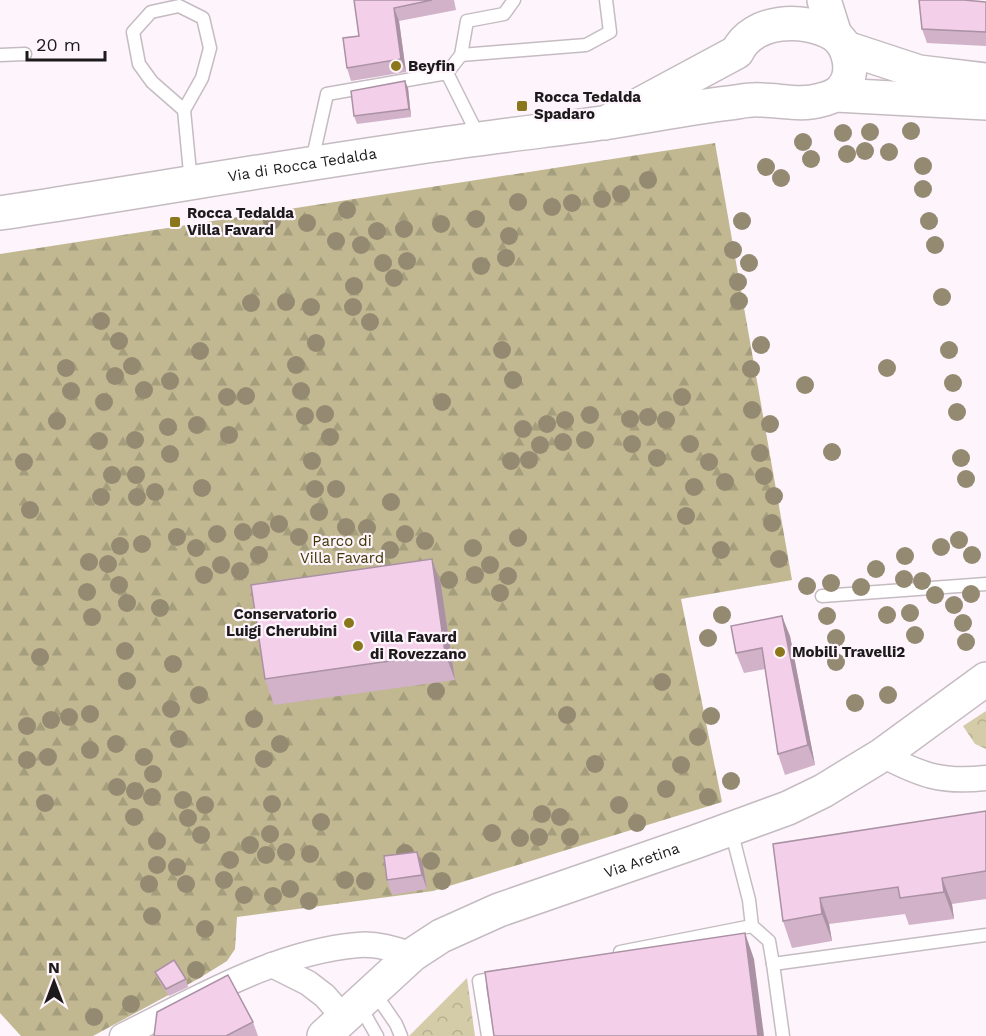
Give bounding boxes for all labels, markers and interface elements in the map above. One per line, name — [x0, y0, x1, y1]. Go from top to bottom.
scale bar — [27, 24, 105, 62]
text: 20 m — [36, 34, 81, 55]
place label: Beyfin — [408, 57, 455, 75]
marker: Beyfin — [389, 59, 403, 73]
place label: Rocca Tedalda Spadaro — [534, 88, 641, 123]
marker: Rocca Tedalda Spadaro — [515, 99, 529, 113]
street label: Via di Rocca Tedalda — [226, 144, 378, 186]
place label: Rocca Tedalda Villa Favard — [187, 204, 294, 239]
marker: Rocca Tedalda Villa Favard — [168, 215, 182, 229]
park label: Parco di Villa Favard — [300, 532, 384, 567]
place label: Conservatorio Luigi Cherubini — [226, 605, 337, 640]
marker: Conservatorio Luigi Cherubini — [342, 616, 356, 630]
place label: Villa Favard di Rovezzano — [370, 628, 467, 663]
marker: Villa Favard di Rovezzano — [351, 639, 365, 653]
place label: Mobili Travelli2 — [792, 643, 905, 661]
marker: Mobili Travelli2 — [773, 645, 787, 659]
street label: Via Aretina — [602, 839, 682, 882]
north arrow — [24, 952, 84, 1012]
text: N — [48, 958, 60, 977]

